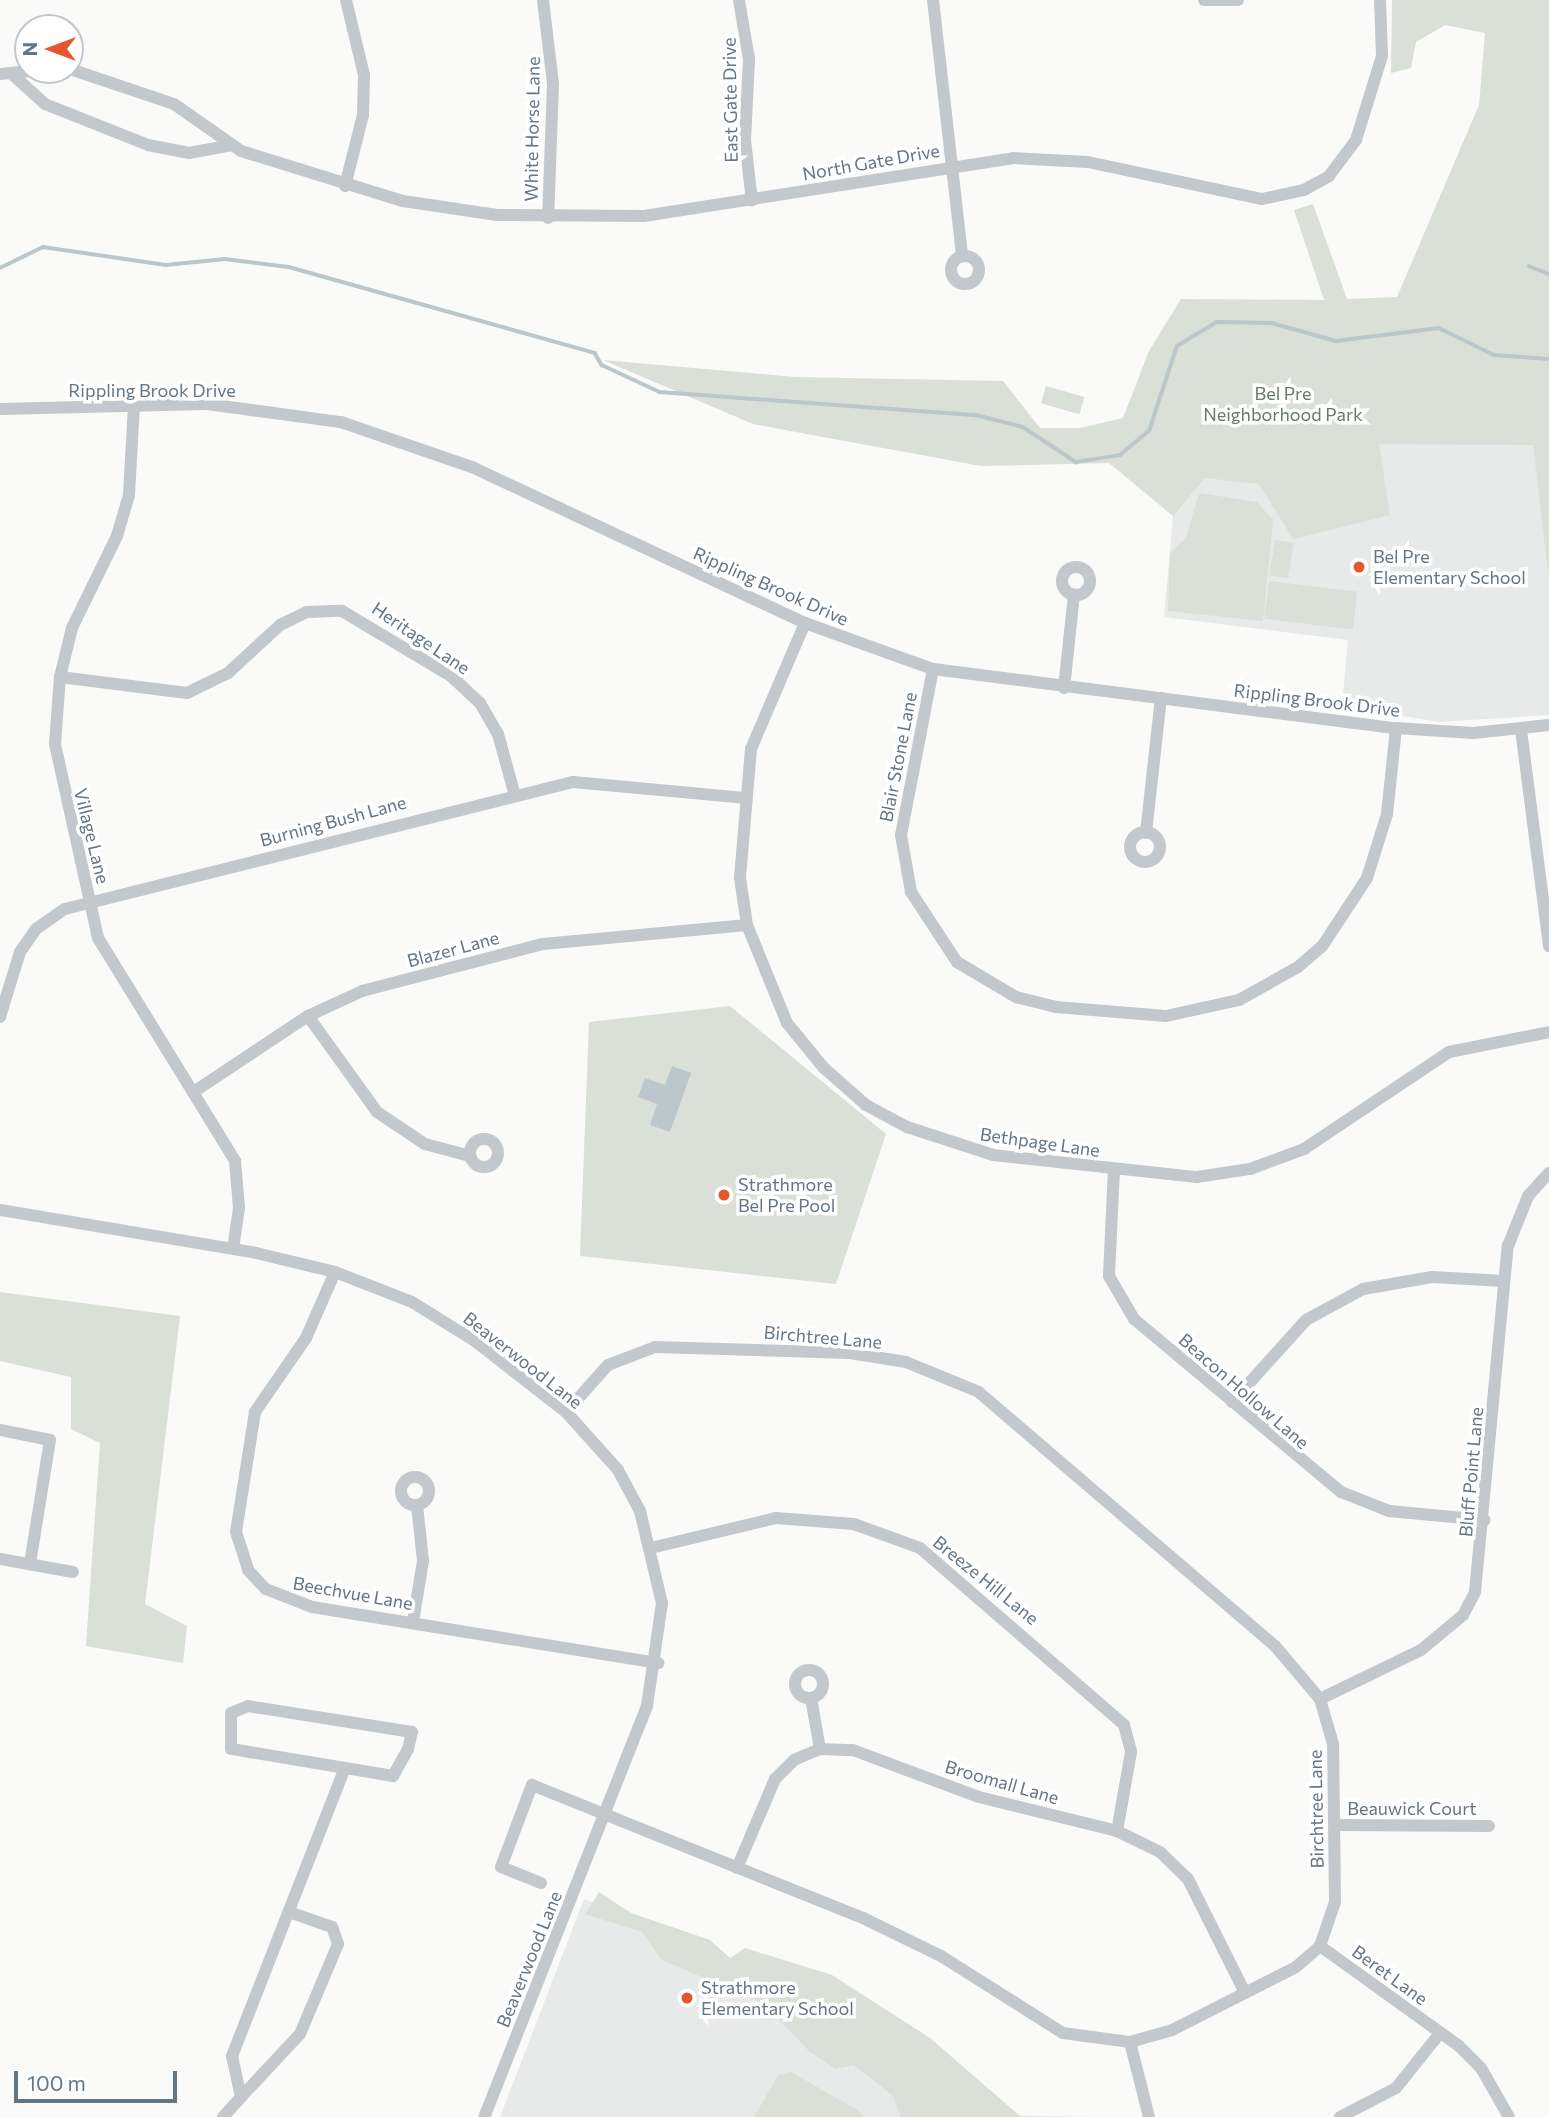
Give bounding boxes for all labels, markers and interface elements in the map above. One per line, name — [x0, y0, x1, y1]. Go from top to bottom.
north arrow — [14, 14, 84, 84]
street label: East Gate Drive — [718, 37, 742, 163]
text: N — [18, 42, 41, 56]
street label: White Horse Lane — [520, 56, 544, 202]
street label: North Gate Drive — [801, 139, 941, 185]
street label: Rippling Brook Drive — [68, 379, 236, 401]
park label: Bel Pre Neighborhood Park — [1203, 383, 1363, 426]
street label: Rippling Brook Drive — [690, 542, 852, 630]
place label: Bel Pre Elementary School — [1373, 546, 1526, 588]
marker: Bel Pre Elementary School — [1351, 559, 1367, 575]
street label: Heritage Lane — [368, 597, 474, 679]
street label: Rippling Brook Drive — [1233, 679, 1401, 721]
street label: Blair Stone Lane — [875, 690, 921, 824]
street label: Village Lane — [70, 786, 114, 886]
street label: Burning Bush Lane — [258, 791, 408, 851]
street label: Blazer Lane — [405, 926, 501, 972]
street label: Bethpage Lane — [979, 1123, 1101, 1161]
place label: Strathmore Bel Pre Pool — [738, 1174, 835, 1216]
marker: Strathmore Bel Pre Pool — [716, 1187, 732, 1203]
street label: Beaverwood Lane — [459, 1307, 587, 1413]
street label: Birchtree Lane — [763, 1321, 883, 1353]
street label: Beacon Hollow Lane — [1175, 1329, 1313, 1453]
street label: Bluff Point Lane — [1455, 1406, 1487, 1538]
street label: Breeze Hill Lane — [929, 1531, 1043, 1629]
street label: Beechvue Lane — [291, 1572, 415, 1614]
street label: Birchtree Lane — [1304, 1750, 1328, 1868]
street label: Broomall Lane — [943, 1755, 1061, 1809]
street label: Beauwick Court — [1347, 1797, 1477, 1819]
street label: Beaverwood Lane — [492, 1888, 566, 2030]
street label: Beret Lane — [1348, 1940, 1432, 2010]
place label: Strathmore Elementary School — [701, 1977, 854, 2020]
marker: Strathmore Elementary School — [679, 1990, 695, 2006]
scale bar — [18, 2058, 180, 2102]
text: 100 m — [27, 2070, 86, 2095]

